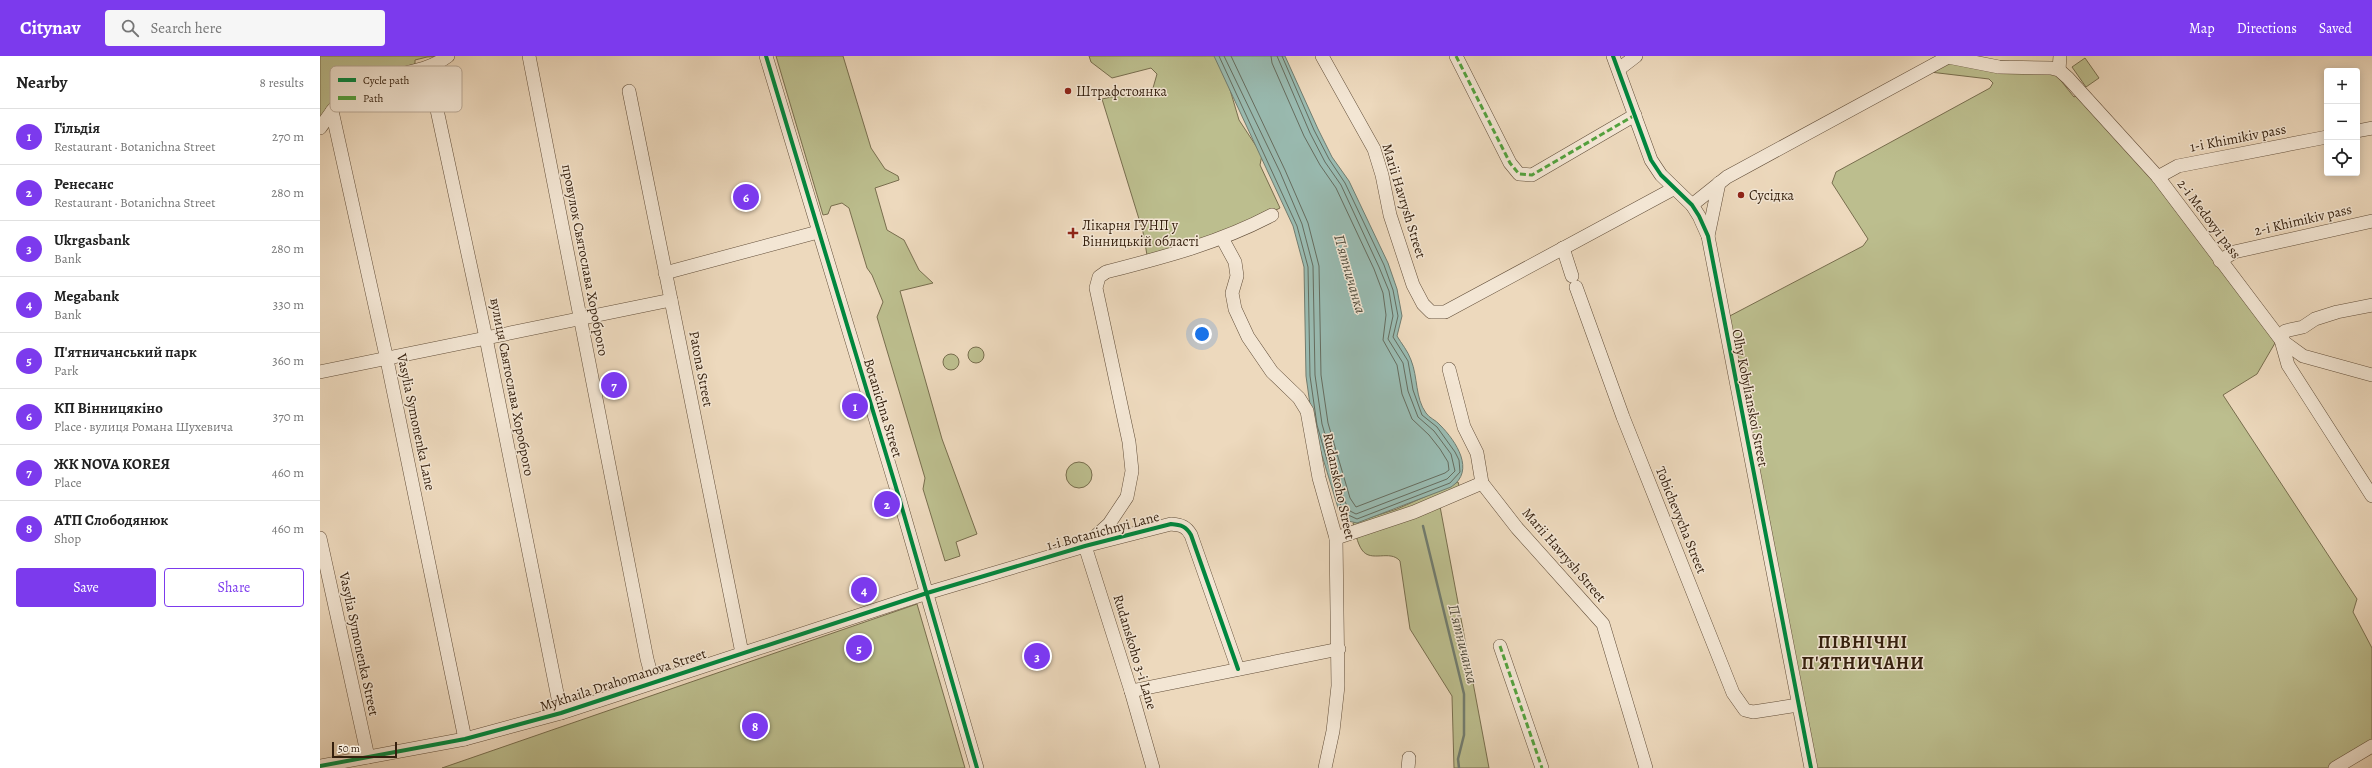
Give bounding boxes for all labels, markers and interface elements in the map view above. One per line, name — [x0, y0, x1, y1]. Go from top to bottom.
search box — [105, 10, 385, 46]
text: Citynav — [20, 15, 81, 41]
icon: search — [119, 17, 141, 39]
text: Search here — [151, 18, 222, 38]
text: Map — [2189, 19, 2215, 38]
text: Directions — [2237, 19, 2297, 38]
text: Saved — [2319, 19, 2352, 38]
legend — [330, 66, 462, 112]
map controls — [2324, 68, 2360, 176]
button: + — [2324, 68, 2360, 104]
text: Nearby — [16, 71, 67, 94]
text: Cycle path — [363, 73, 410, 88]
text: 8 results — [260, 74, 304, 91]
place label: Штрафстоянка — [1076, 82, 1167, 101]
marker: Штрафстоянка — [1063, 86, 1073, 96]
text: Path — [363, 91, 384, 106]
button: − — [2324, 104, 2360, 140]
text: Гільдія — [54, 118, 100, 138]
street label: 1-i Khimikiv pass — [2188, 119, 2288, 157]
text: 1 — [27, 128, 31, 145]
text: 270 m — [272, 128, 304, 145]
text: Restaurant · Botanichna Street — [54, 138, 215, 155]
button: locate — [2324, 140, 2360, 176]
street label: Marii Havrysh Street — [1377, 141, 1431, 261]
street label: провулок Святослава Хороброго — [557, 162, 613, 358]
text: Ренесанс — [54, 174, 114, 194]
street label: 2-i Medovyi pass — [2173, 175, 2245, 263]
pin: 6 — [733, 182, 759, 212]
text: 2 — [26, 184, 32, 201]
text: 280 m — [271, 184, 304, 201]
place label: Сусідка — [1749, 186, 1795, 205]
marker: Сусідка — [1736, 190, 1746, 200]
text: Restaurant · Botanichna Street — [54, 194, 215, 211]
street label: 2-i Khimikiv pass — [2252, 200, 2354, 240]
place label: Лікарня ГУНП у Вінницькій області — [1082, 216, 1199, 251]
marker: Лікарня ГУНП у Вінницькій області — [1067, 227, 1079, 239]
text: Ukrgasbank — [54, 230, 130, 250]
water label: П'ятничанка — [1329, 232, 1371, 316]
text: 3 — [26, 240, 32, 257]
text: 280 m — [271, 240, 304, 257]
text: Bank — [54, 250, 81, 267]
text: Megabank — [54, 286, 119, 306]
text: 4 — [26, 296, 32, 313]
text: 330 m — [273, 296, 304, 313]
street label: вулиця Святослава Хороброго — [485, 296, 539, 478]
text: Bank — [54, 306, 81, 323]
your location — [1192, 324, 1212, 344]
street label: Olhy Kobylianskoi Street — [1727, 328, 1773, 469]
street label: Patona Street — [684, 329, 718, 409]
text: П'ятничанський парк — [54, 342, 197, 362]
street label: Vasylia Symonenka Lane — [392, 351, 440, 492]
text: 5 — [26, 352, 32, 369]
text: 360 m — [272, 352, 304, 369]
street label: Botanichna Street — [859, 356, 907, 460]
text: Park — [54, 362, 78, 379]
pin: 7 — [601, 370, 627, 400]
pin: 1 — [842, 391, 868, 421]
text: КП Вінницякіно — [54, 398, 163, 418]
text: 6 — [26, 408, 32, 425]
text: 370 m — [273, 408, 304, 425]
text: Place · вулиця Романа Шухевича — [54, 418, 233, 435]
street label: Rudanskoho Street — [1318, 431, 1360, 541]
text: ЖК NOVA KOREЯ — [54, 454, 170, 474]
text: 7 — [26, 464, 32, 481]
text: 460 m — [272, 464, 304, 481]
street label: Tobichevycha Street — [1651, 464, 1711, 577]
text: Place — [54, 474, 82, 491]
pin: 2 — [874, 489, 900, 519]
street label: Marii Havrysh Street — [1518, 504, 1611, 606]
street label: 1-i Botanichnyi Lane — [1044, 507, 1162, 555]
text: АТП Слободянюк — [54, 510, 168, 530]
text: 8 — [26, 520, 32, 537]
text: 460 m — [272, 520, 304, 537]
text: Shop — [54, 530, 81, 547]
button: Save — [16, 568, 156, 607]
button: Share — [164, 568, 304, 607]
street label: Vasylia Symonenka Street — [334, 569, 384, 718]
pin: 4 — [851, 575, 877, 605]
street label: Rudanskoho 3-i Lane — [1108, 592, 1162, 712]
water label: П'ятничанка — [1443, 602, 1483, 686]
district label: ПІВНІЧНІ П'ЯТНИЧАНИ — [1801, 630, 1925, 675]
pin: 5 — [846, 633, 872, 663]
pin: 3 — [1024, 641, 1050, 671]
street label: Mykhaila Drahomanova Street — [537, 644, 709, 716]
pin: 8 — [742, 711, 768, 741]
scale bar — [332, 740, 397, 759]
text: 50 m — [338, 741, 360, 756]

